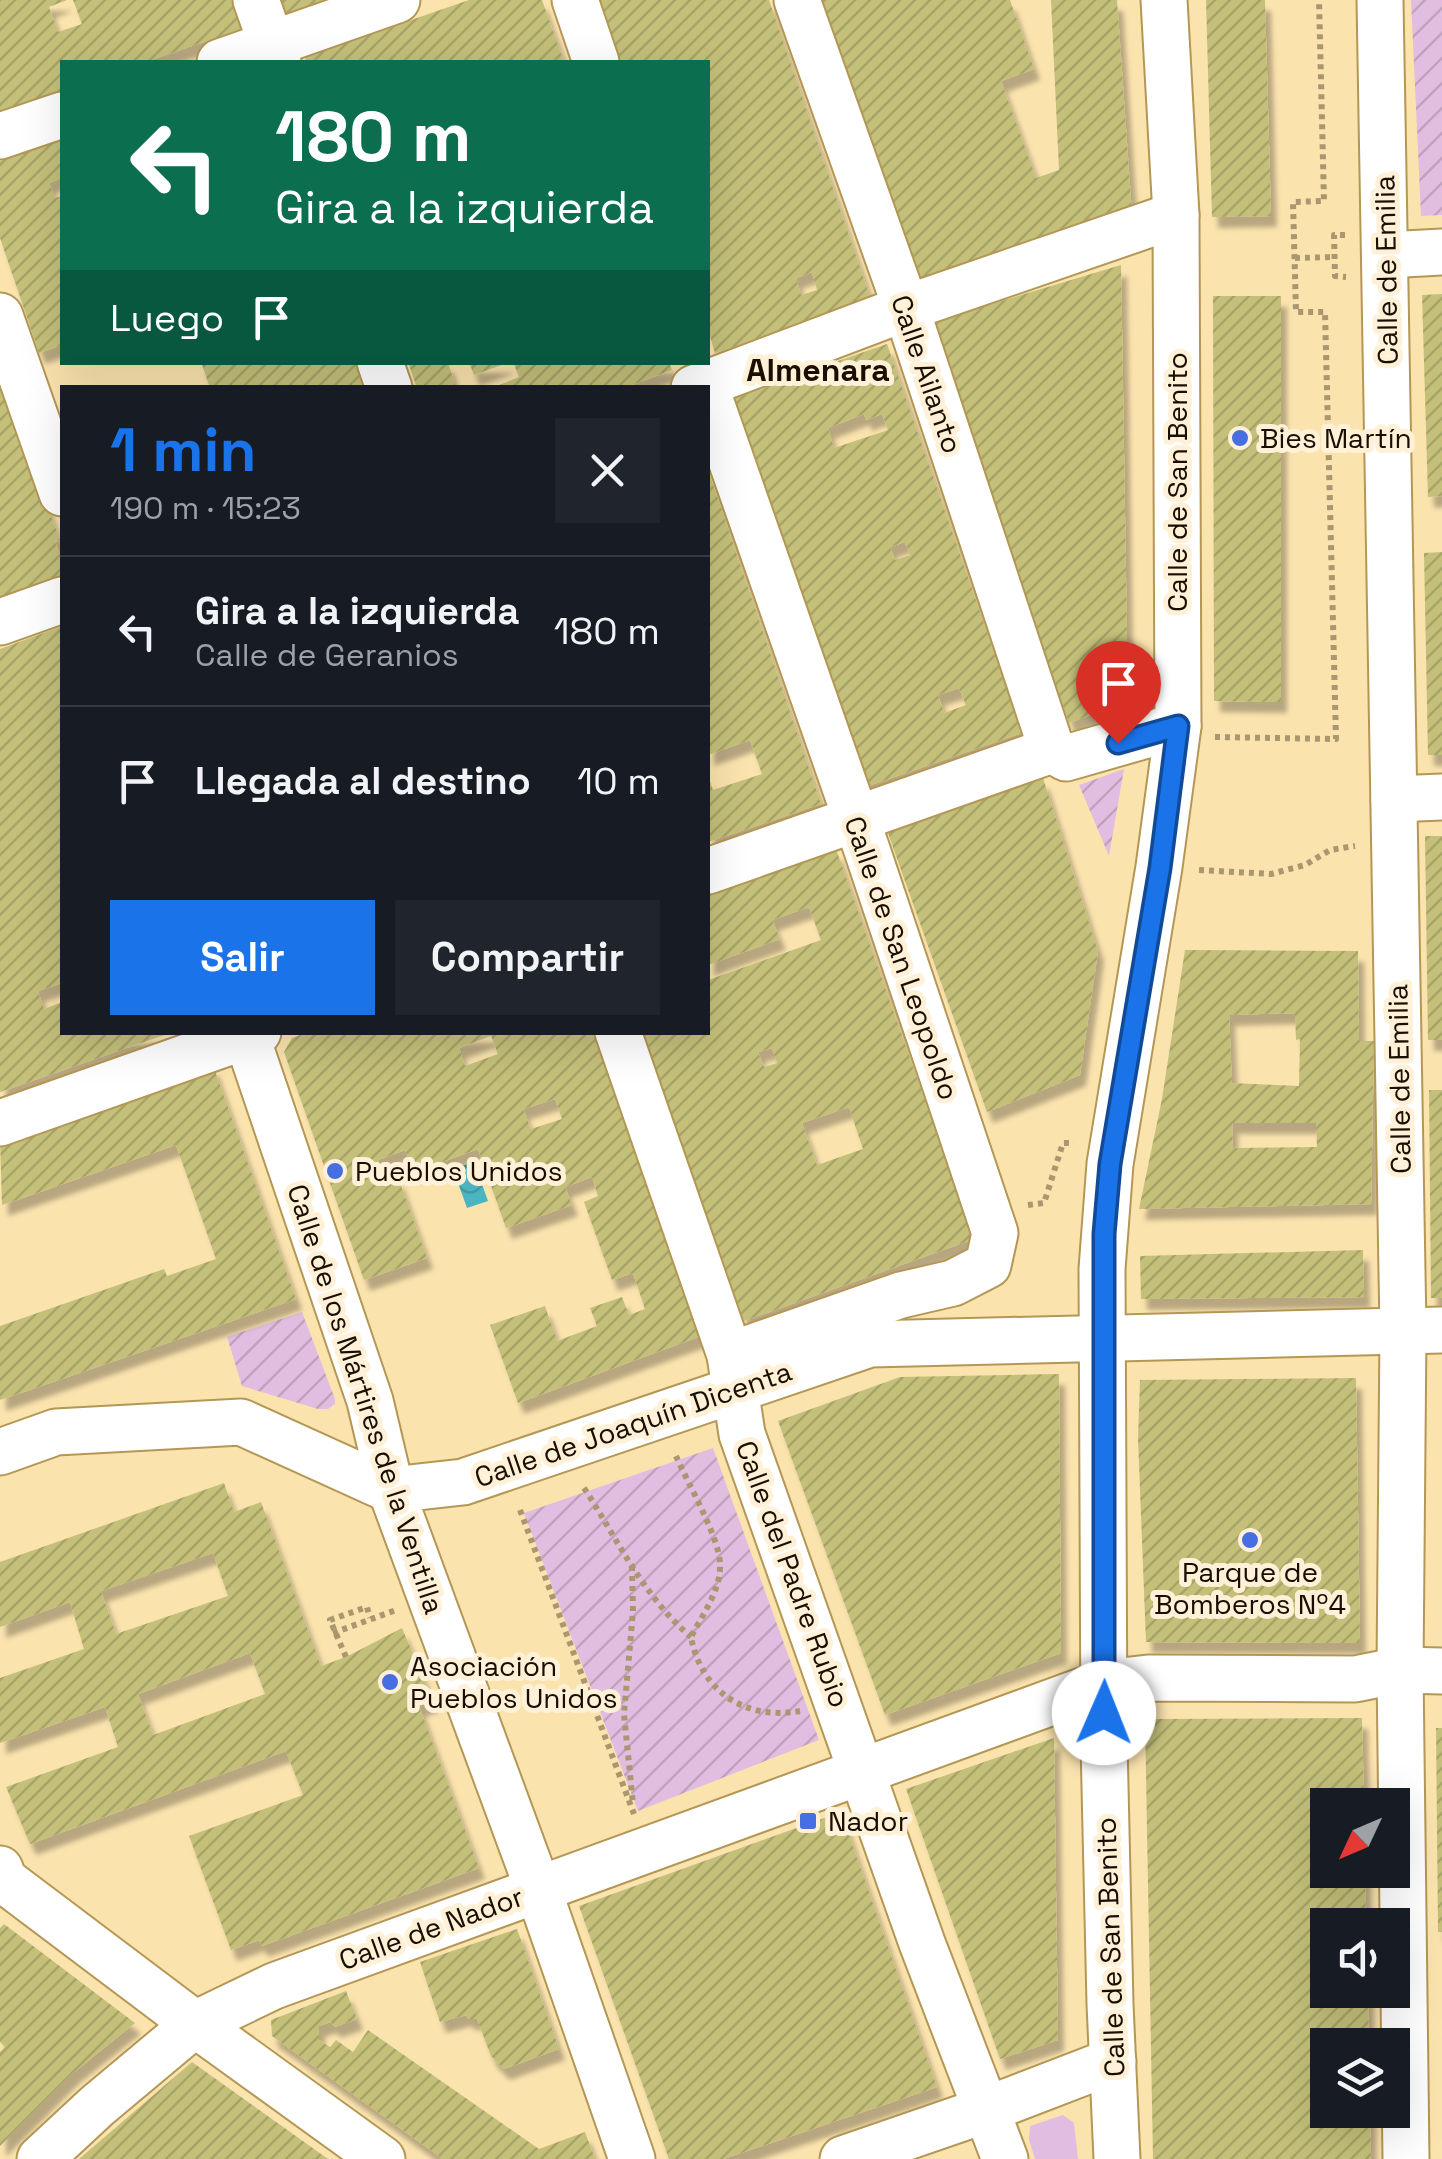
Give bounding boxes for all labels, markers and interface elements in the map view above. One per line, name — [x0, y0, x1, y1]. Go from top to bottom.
text: 180 m — [275, 92, 472, 181]
icon: left — [110, 100, 240, 230]
street label: Calle de Emilia — [1366, 175, 1406, 365]
text: Gira a la izquierda — [275, 179, 654, 236]
icon: arrive — [244, 290, 299, 345]
street label: Calle Ailanto — [883, 290, 971, 458]
text: Luego — [110, 294, 224, 342]
district label: Almenara — [746, 350, 890, 390]
street label: Calle de San Benito — [1159, 352, 1195, 612]
text: 1 min — [110, 412, 257, 489]
button: close — [555, 418, 660, 523]
place label: Bies Martín — [1260, 420, 1412, 456]
marker: Bies Martín — [1229, 427, 1251, 449]
text: 190 m · 15:23 — [110, 488, 301, 528]
text: Gira a la izquierda — [195, 587, 520, 635]
icon: left — [110, 604, 165, 659]
text: 180 m — [554, 607, 660, 655]
text: Calle de Geranios — [195, 635, 459, 675]
pin — [1076, 641, 1161, 744]
icon: arrive — [1091, 656, 1146, 711]
icon: arrive — [110, 754, 165, 809]
text: Llegada al destino — [195, 757, 531, 805]
text: 10 m — [577, 757, 660, 805]
street label: Calle de San Leopoldo — [837, 811, 967, 1105]
button: Salir — [110, 900, 375, 1015]
button: Compartir — [395, 900, 660, 1015]
street label: Calle de Emilia — [1379, 984, 1419, 1174]
place label: Pueblos Unidos — [355, 1153, 562, 1189]
marker: Pueblos Unidos — [324, 1160, 346, 1182]
street label: Calle de los Mártires de la Ventilla — [279, 1180, 453, 1618]
street label: Calle de Joaquín Dicenta — [470, 1353, 796, 1495]
street label: Calle del Padre Rubio — [728, 1436, 858, 1712]
marker: Parque de Bomberos Nº4 — [1239, 1529, 1261, 1551]
place label: Parque de Bomberos Nº4 — [1154, 1554, 1346, 1622]
place label: Asociación Pueblos Unidos — [410, 1648, 617, 1716]
position arrow — [1052, 1661, 1156, 1765]
marker: Asociación Pueblos Unidos — [379, 1671, 401, 1693]
north arrow — [1310, 1788, 1410, 1888]
map controls — [1310, 1788, 1410, 2128]
place label: Nador — [828, 1803, 908, 1839]
marker: Nador — [797, 1810, 819, 1832]
street label: Calle de San Benito — [1087, 1817, 1133, 2077]
street label: Calle de Nador — [334, 1878, 528, 1978]
button: sound — [1310, 1908, 1410, 2008]
button: layers — [1310, 2028, 1410, 2128]

